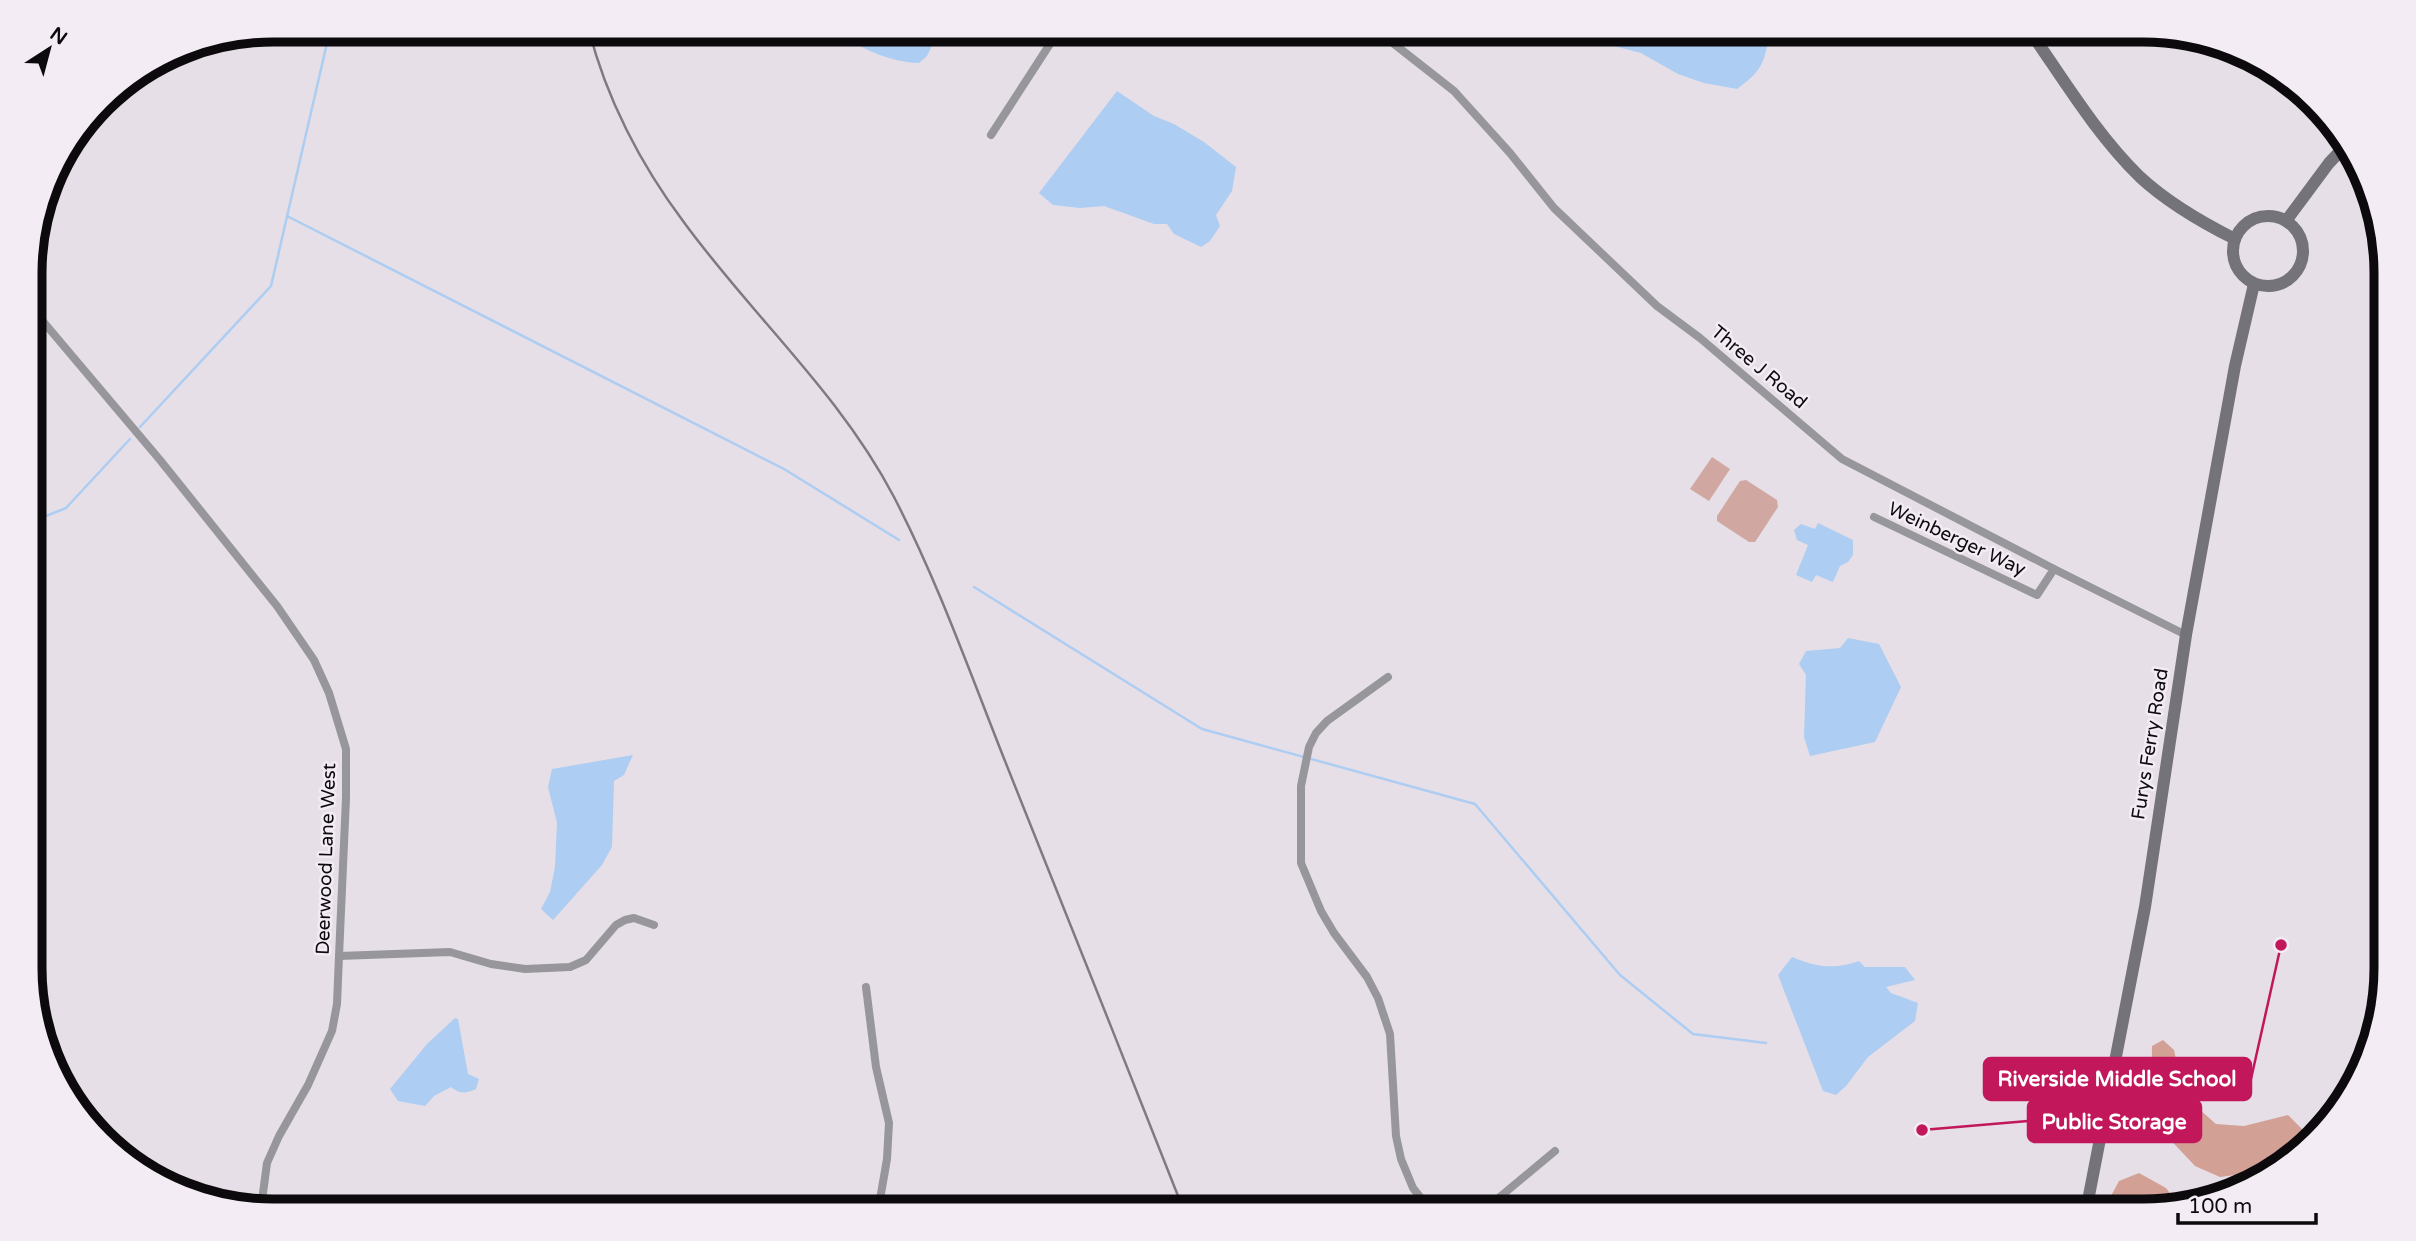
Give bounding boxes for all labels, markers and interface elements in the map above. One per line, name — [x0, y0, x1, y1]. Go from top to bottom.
north arrow — [14, 14, 84, 84]
text: N — [46, 23, 71, 49]
street label: Three J Road — [1707, 321, 1811, 413]
street label: Weinberger Way — [1885, 497, 2029, 581]
street label: Furys Ferry Road — [2127, 667, 2173, 821]
street label: Deerwood Lane West — [312, 763, 340, 955]
callout: Riverside Middle School — [1984, 1058, 2251, 1100]
text: Riverside Middle School — [1997, 1067, 2237, 1092]
callout: Public Storage — [2028, 1100, 2201, 1142]
text: Public Storage — [2041, 1110, 2187, 1135]
scale bar — [2178, 1182, 2316, 1226]
text: 100 m — [2188, 1194, 2252, 1219]

